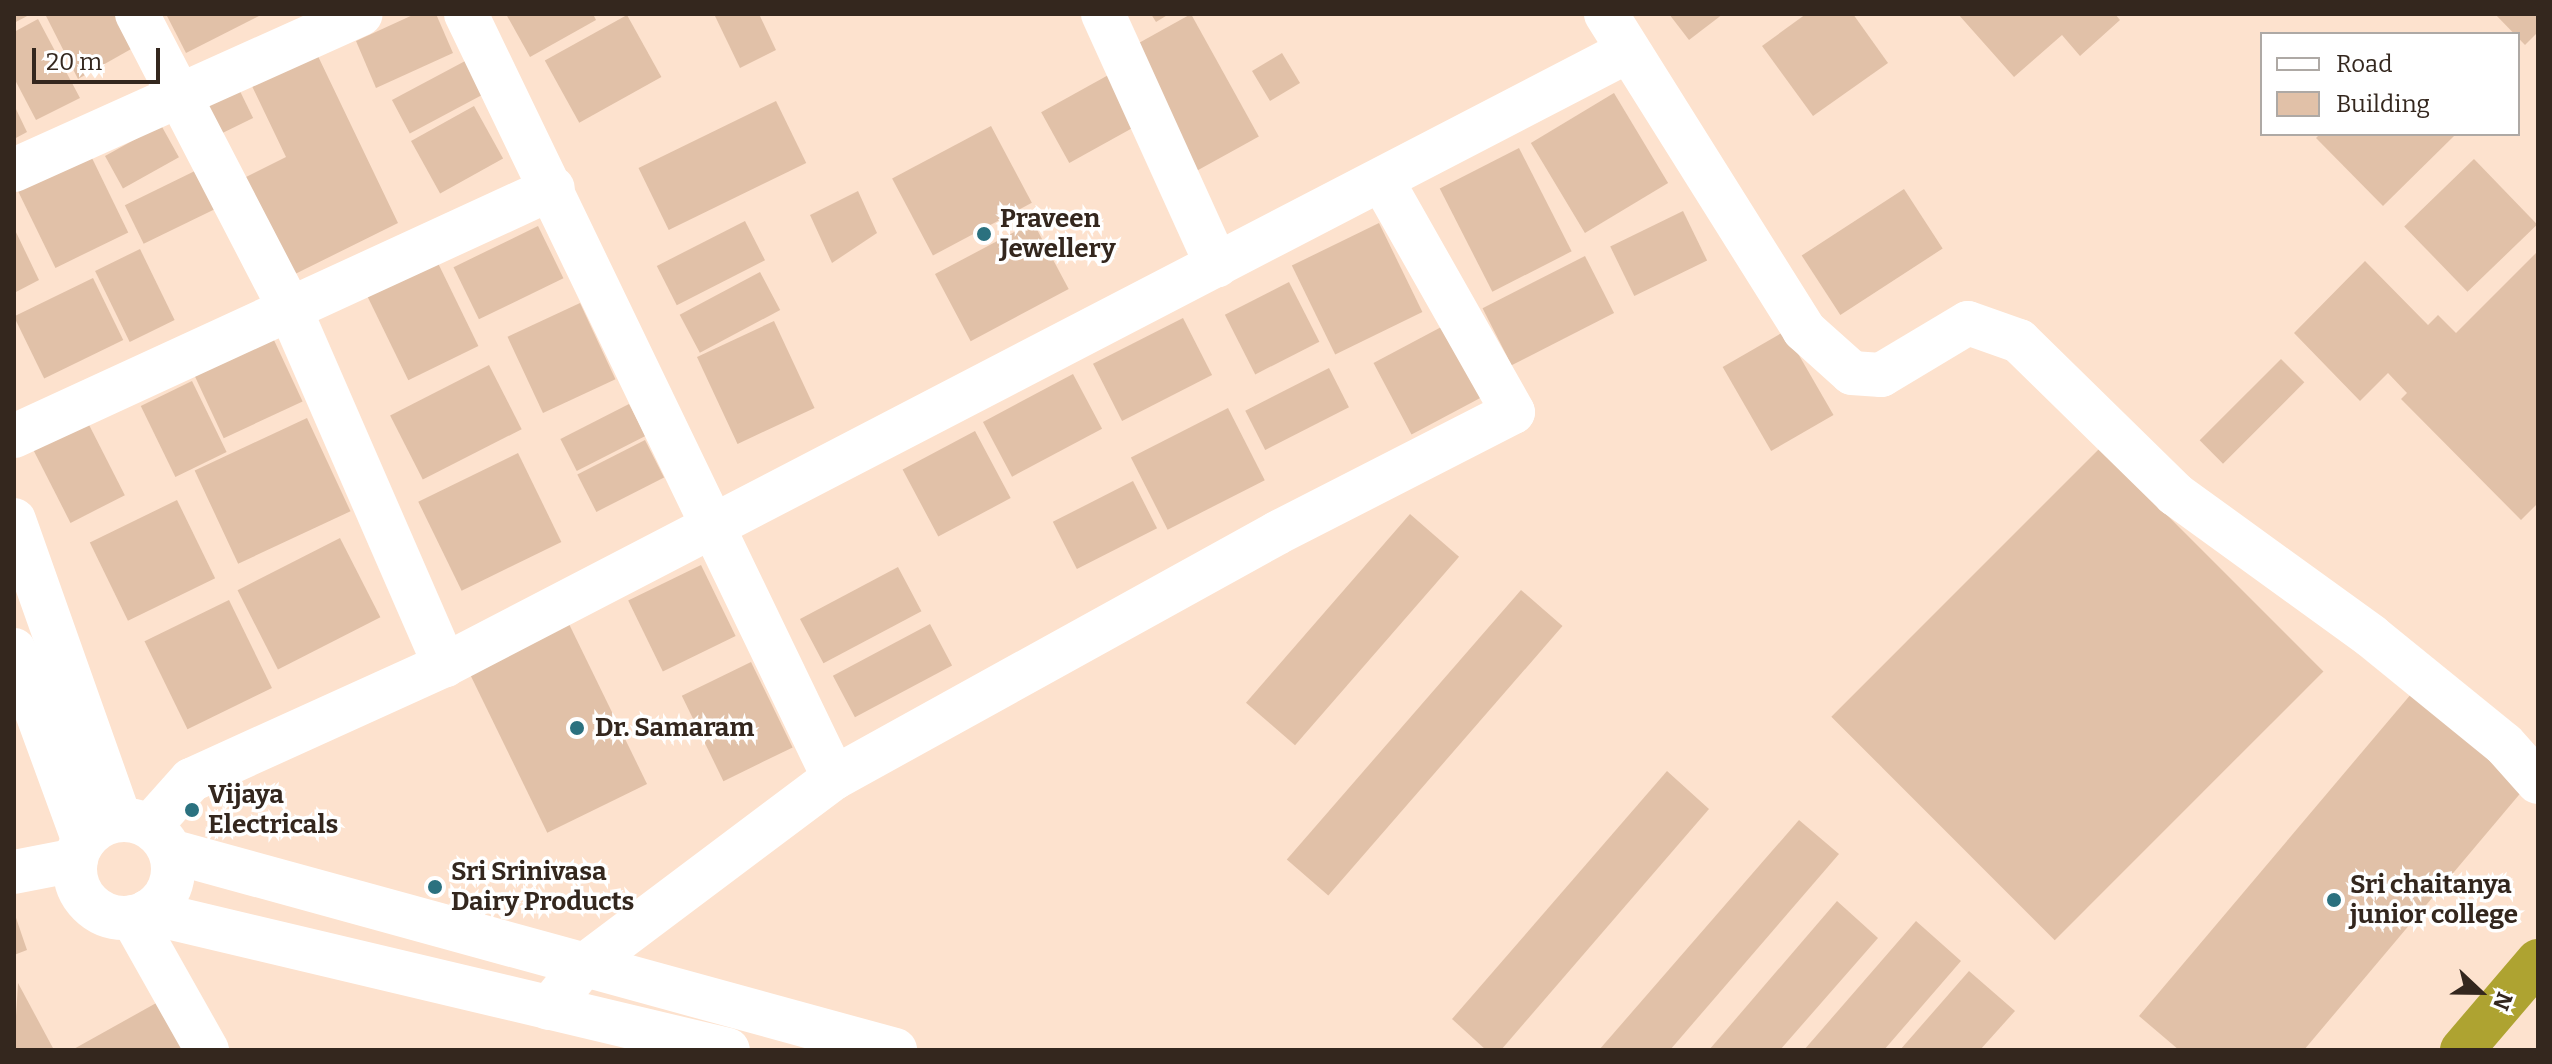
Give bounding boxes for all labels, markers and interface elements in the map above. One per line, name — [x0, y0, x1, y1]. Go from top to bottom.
scale bar — [36, 32, 164, 82]
legend — [2260, 32, 2520, 136]
text: 20 m — [46, 48, 102, 76]
text: Road — [2336, 50, 2392, 78]
text: Building — [2336, 90, 2430, 118]
place label: Praveen Jewellery — [1000, 203, 1116, 264]
marker: Praveen Jewellery — [975, 225, 993, 243]
place label: Dr. Samaram — [595, 712, 754, 744]
marker: Dr. Samaram — [566, 717, 588, 739]
place label: Vijaya Electricals — [208, 779, 338, 840]
marker: Vijaya Electricals — [183, 801, 201, 819]
place label: Sri Srinivasa Dairy Products — [451, 856, 634, 918]
place label: Sri chaitanya junior college — [2350, 869, 2518, 930]
marker: Sri Srinivasa Dairy Products — [426, 878, 444, 896]
marker: Sri chaitanya junior college — [2325, 891, 2343, 909]
north arrow — [2440, 952, 2520, 1032]
text: N — [2487, 988, 2518, 1014]

